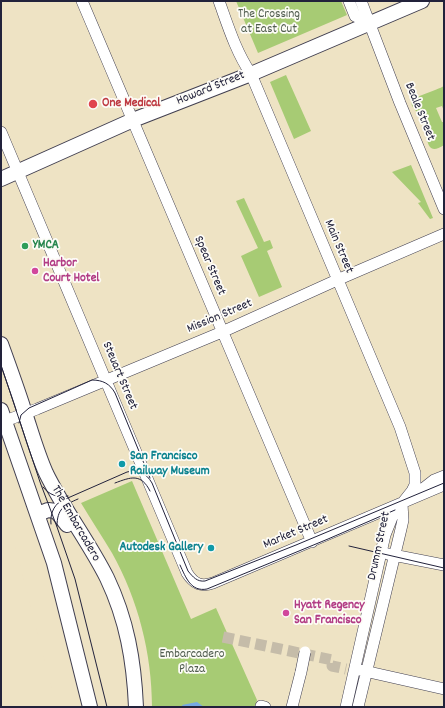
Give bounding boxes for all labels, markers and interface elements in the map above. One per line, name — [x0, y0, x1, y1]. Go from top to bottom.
park label: The Crossing at East Cut — [238, 7, 300, 38]
street label: Howard Street — [175, 68, 247, 110]
street label: Beale Street — [400, 81, 438, 143]
place label: One Medical — [102, 96, 160, 112]
marker: One Medical — [87, 98, 99, 110]
street label: Main Street — [320, 218, 356, 276]
street label: Spear Street — [190, 234, 228, 298]
place label: YMCA — [33, 238, 59, 254]
marker: YMCA — [20, 241, 30, 251]
place label: Harbor Court Hotel — [43, 256, 99, 287]
marker: Harbor Court Hotel — [30, 266, 40, 276]
street label: Mission Street — [185, 296, 255, 338]
street label: Steuart Street — [98, 340, 140, 412]
place label: San Francisco Railway Museum — [130, 449, 210, 480]
marker: San Francisco Railway Museum — [117, 459, 127, 469]
street label: The Embarcadero — [47, 483, 103, 565]
street label: Drumm Street — [365, 510, 395, 582]
street label: Market Street — [261, 512, 331, 554]
place label: Autodesk Gallery — [119, 540, 203, 556]
marker: Autodesk Gallery — [206, 543, 216, 553]
place label: Hyatt Regency San Francisco — [294, 598, 365, 629]
marker: Hyatt Regency San Francisco — [281, 608, 291, 618]
park label: Embarcadero Plaza — [159, 647, 225, 678]

